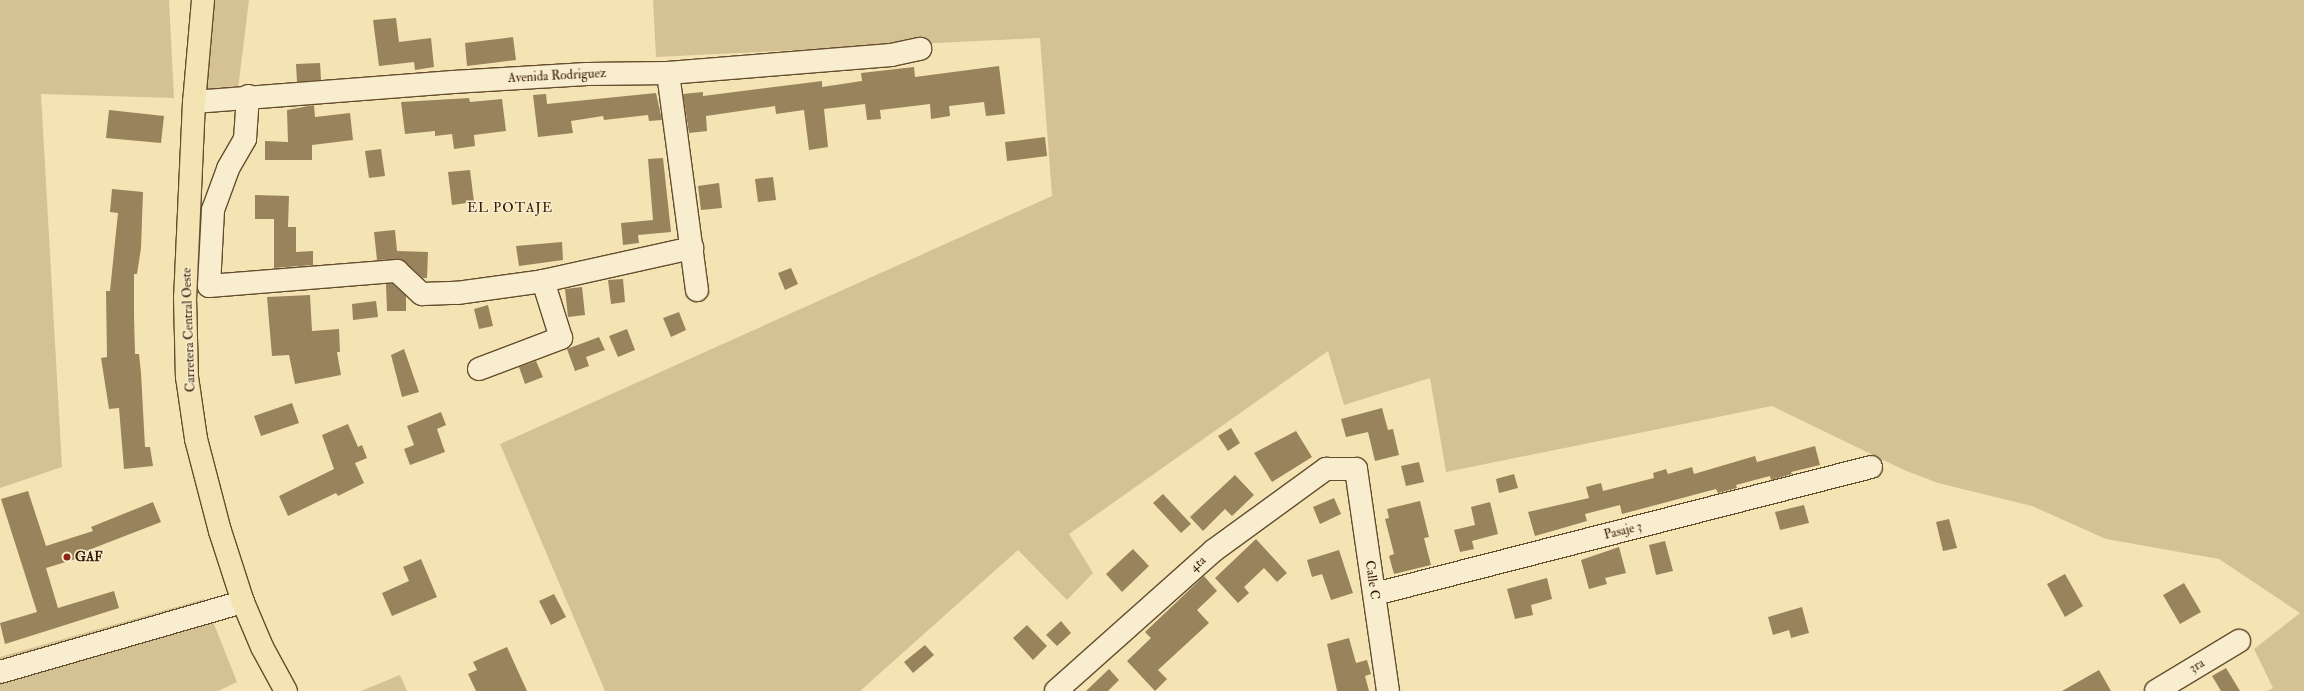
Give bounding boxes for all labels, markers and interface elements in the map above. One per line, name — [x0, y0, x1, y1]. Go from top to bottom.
street label: Avenida Rodriguez — [507, 66, 607, 86]
district label: EL POTAJE — [467, 200, 553, 216]
street label: Carretera Central Oeste — [179, 267, 199, 393]
street label: Pasaje 3 — [1602, 519, 1644, 543]
place label: GAF — [75, 549, 102, 565]
marker: GAF — [62, 552, 72, 562]
street label: 4ta — [1187, 553, 1209, 575]
street label: Calle C — [1362, 560, 1382, 600]
street label: 3ra — [2186, 655, 2208, 677]

